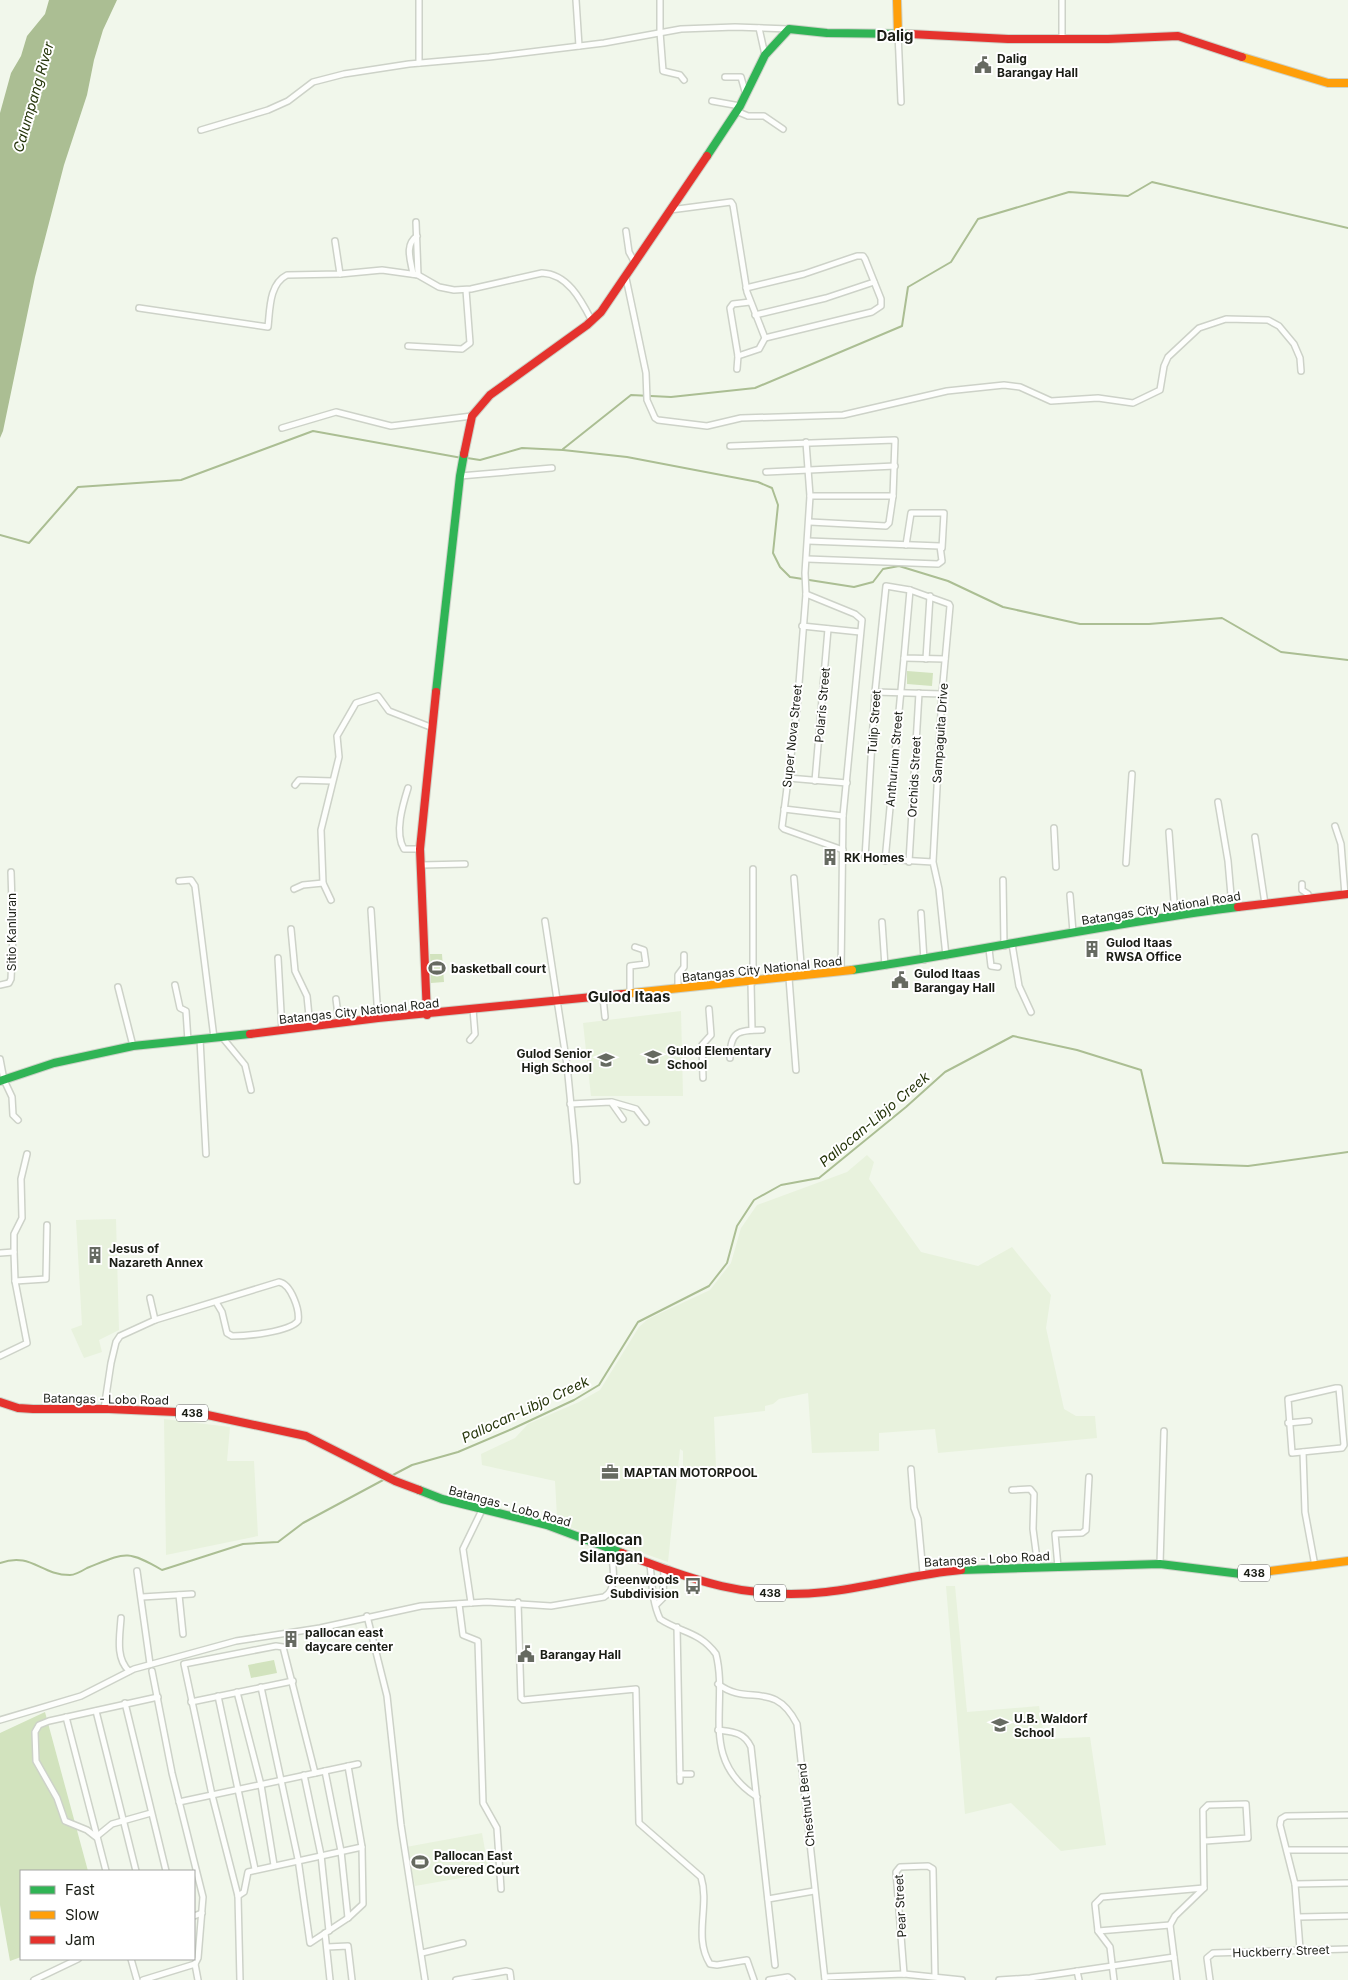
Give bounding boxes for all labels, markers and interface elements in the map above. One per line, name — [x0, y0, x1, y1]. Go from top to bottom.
district label: Dalig — [876, 26, 914, 45]
water label: Calumpang River — [9, 39, 57, 154]
place label: Dalig Barangay Hall — [997, 51, 1078, 80]
public building icon: Dalig Barangay Hall — [973, 55, 993, 75]
street label: Polaris Street — [811, 667, 833, 743]
street label: Sampaguita Drive — [929, 682, 951, 784]
street label: Super Nova Street — [779, 684, 805, 788]
street label: Tulip Street — [864, 689, 884, 755]
street label: Anthurium Street — [882, 710, 906, 807]
street label: Orchids Street — [904, 736, 924, 818]
building icon: RK Homes — [820, 847, 840, 867]
place label: RK Homes — [844, 850, 905, 865]
street label: Batangas City National Road — [1080, 888, 1242, 928]
street label: Sitio Kanluran — [4, 893, 19, 971]
place label: Gulod Itaas RWSA Office — [1106, 935, 1182, 964]
building icon: Gulod Itaas RWSA Office — [1082, 939, 1102, 959]
street label: Batangas City National Road — [681, 953, 843, 985]
sports icon: basketball court — [427, 958, 447, 978]
place label: basketball court — [451, 961, 547, 976]
place label: Gulod Itaas Barangay Hall — [914, 966, 995, 995]
public building icon: Gulod Itaas Barangay Hall — [890, 970, 910, 990]
district label: Gulod Itaas — [588, 987, 670, 1006]
street label: Batangas City National Road — [278, 995, 440, 1027]
place label: Gulod Elementary School — [667, 1043, 772, 1072]
place label: Gulod Senior High School — [517, 1046, 592, 1075]
school or university icon: Gulod Elementary School — [643, 1047, 663, 1067]
school or university icon: Gulod Senior High School — [596, 1050, 616, 1070]
water label: Pallocan-Libjo Creek — [815, 1068, 933, 1170]
place label: Jesus of Nazareth Annex — [109, 1241, 203, 1270]
building icon: Jesus of Nazareth Annex — [85, 1245, 105, 1265]
water label: Pallocan-Libjo Creek — [459, 1372, 592, 1446]
street label: Batangas - Lobo Road — [43, 1390, 169, 1408]
road number: 438 — [176, 1405, 208, 1422]
office icon: MAPTAN MOTORPOOL — [600, 1462, 620, 1482]
place label: MAPTAN MOTORPOOL — [624, 1465, 758, 1480]
street label: Batangas - Lobo Road — [447, 1482, 573, 1530]
district label: Pallocan Silangan — [579, 1530, 643, 1566]
street label: Batangas - Lobo Road — [924, 1548, 1050, 1570]
road number: 438 — [1238, 1565, 1270, 1582]
place label: Greenwoods Subdivision — [605, 1572, 679, 1601]
bus stop icon: Greenwoods Subdivision — [683, 1576, 703, 1596]
road number: 438 — [754, 1585, 786, 1602]
place label: pallocan east daycare center — [305, 1625, 393, 1654]
building icon: pallocan east daycare center — [281, 1629, 301, 1649]
public building icon: Barangay Hall — [516, 1644, 536, 1664]
place label: Barangay Hall — [540, 1647, 621, 1662]
place label: U.B. Waldorf School — [1014, 1711, 1088, 1740]
school or university icon: U.B. Waldorf School — [990, 1715, 1010, 1735]
street label: Chestnut Bend — [794, 1763, 818, 1847]
place label: Pallocan East Covered Court — [434, 1848, 520, 1877]
sports icon: Pallocan East Covered Court — [410, 1852, 430, 1872]
legend — [20, 1870, 195, 1960]
street label: Pear Street — [891, 1874, 909, 1938]
text: Fast — [65, 1880, 95, 1899]
text: Slow — [65, 1905, 99, 1924]
text: Jam — [65, 1930, 95, 1949]
street label: Huckberry Street — [1232, 1942, 1330, 1960]

